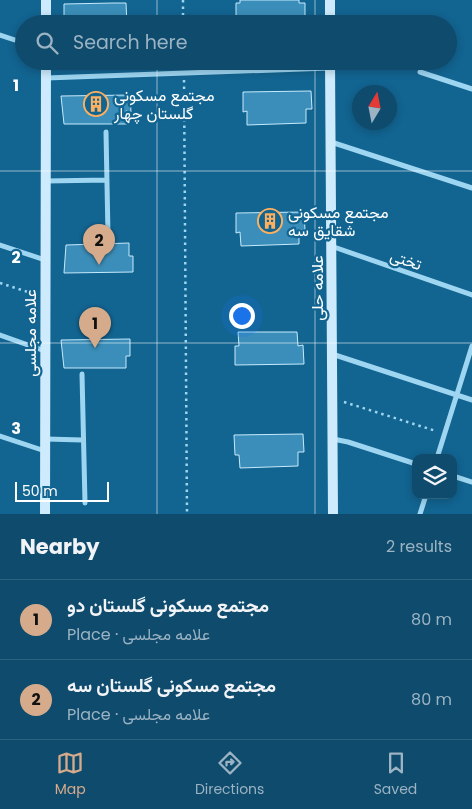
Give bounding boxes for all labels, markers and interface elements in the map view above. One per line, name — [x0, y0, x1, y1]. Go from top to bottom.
search box — [15, 15, 457, 70]
icon: search — [33, 29, 61, 57]
text: Search here — [73, 29, 187, 56]
text: 1 — [13, 74, 19, 97]
place label: مجتمع مسکونی گلستان چهار — [113, 84, 215, 125]
north arrow — [352, 85, 397, 130]
building icon: مجتمع مسکونی گلستان چهار — [83, 91, 109, 117]
place label: مجتمع مسکونی شقایق سه — [288, 201, 389, 242]
building icon: مجتمع مسکونی شقایق سه — [257, 208, 283, 234]
pin: 2 — [83, 224, 115, 265]
street label: تختی — [387, 244, 425, 276]
text: 2 — [11, 246, 21, 269]
street label: علامه حلی — [306, 255, 329, 321]
street label: علامه مجلسی — [19, 289, 42, 377]
your location — [229, 303, 255, 329]
pin: 1 — [79, 307, 111, 348]
text: 3 — [11, 417, 21, 440]
map controls — [412, 454, 457, 499]
button: layers — [412, 454, 457, 499]
scale bar — [15, 479, 109, 502]
text: 50 m — [22, 481, 58, 501]
text: Nearby — [20, 532, 100, 561]
text: 2 results — [386, 535, 452, 558]
text: مجتمع مسکونی گلستان دو — [67, 592, 269, 619]
text: 1 — [33, 608, 39, 631]
text: 80 m — [411, 608, 452, 631]
text: Place · علامه مجلسی — [67, 623, 210, 646]
text: مجتمع مسکونی گلستان سه — [67, 672, 276, 699]
text: 2 — [31, 688, 41, 711]
text: 80 m — [411, 688, 452, 711]
text: Place · علامه مجلسی — [67, 703, 210, 726]
tab: Map — [55, 749, 86, 800]
tab: Directions — [195, 749, 264, 800]
tab: Saved — [374, 749, 417, 800]

